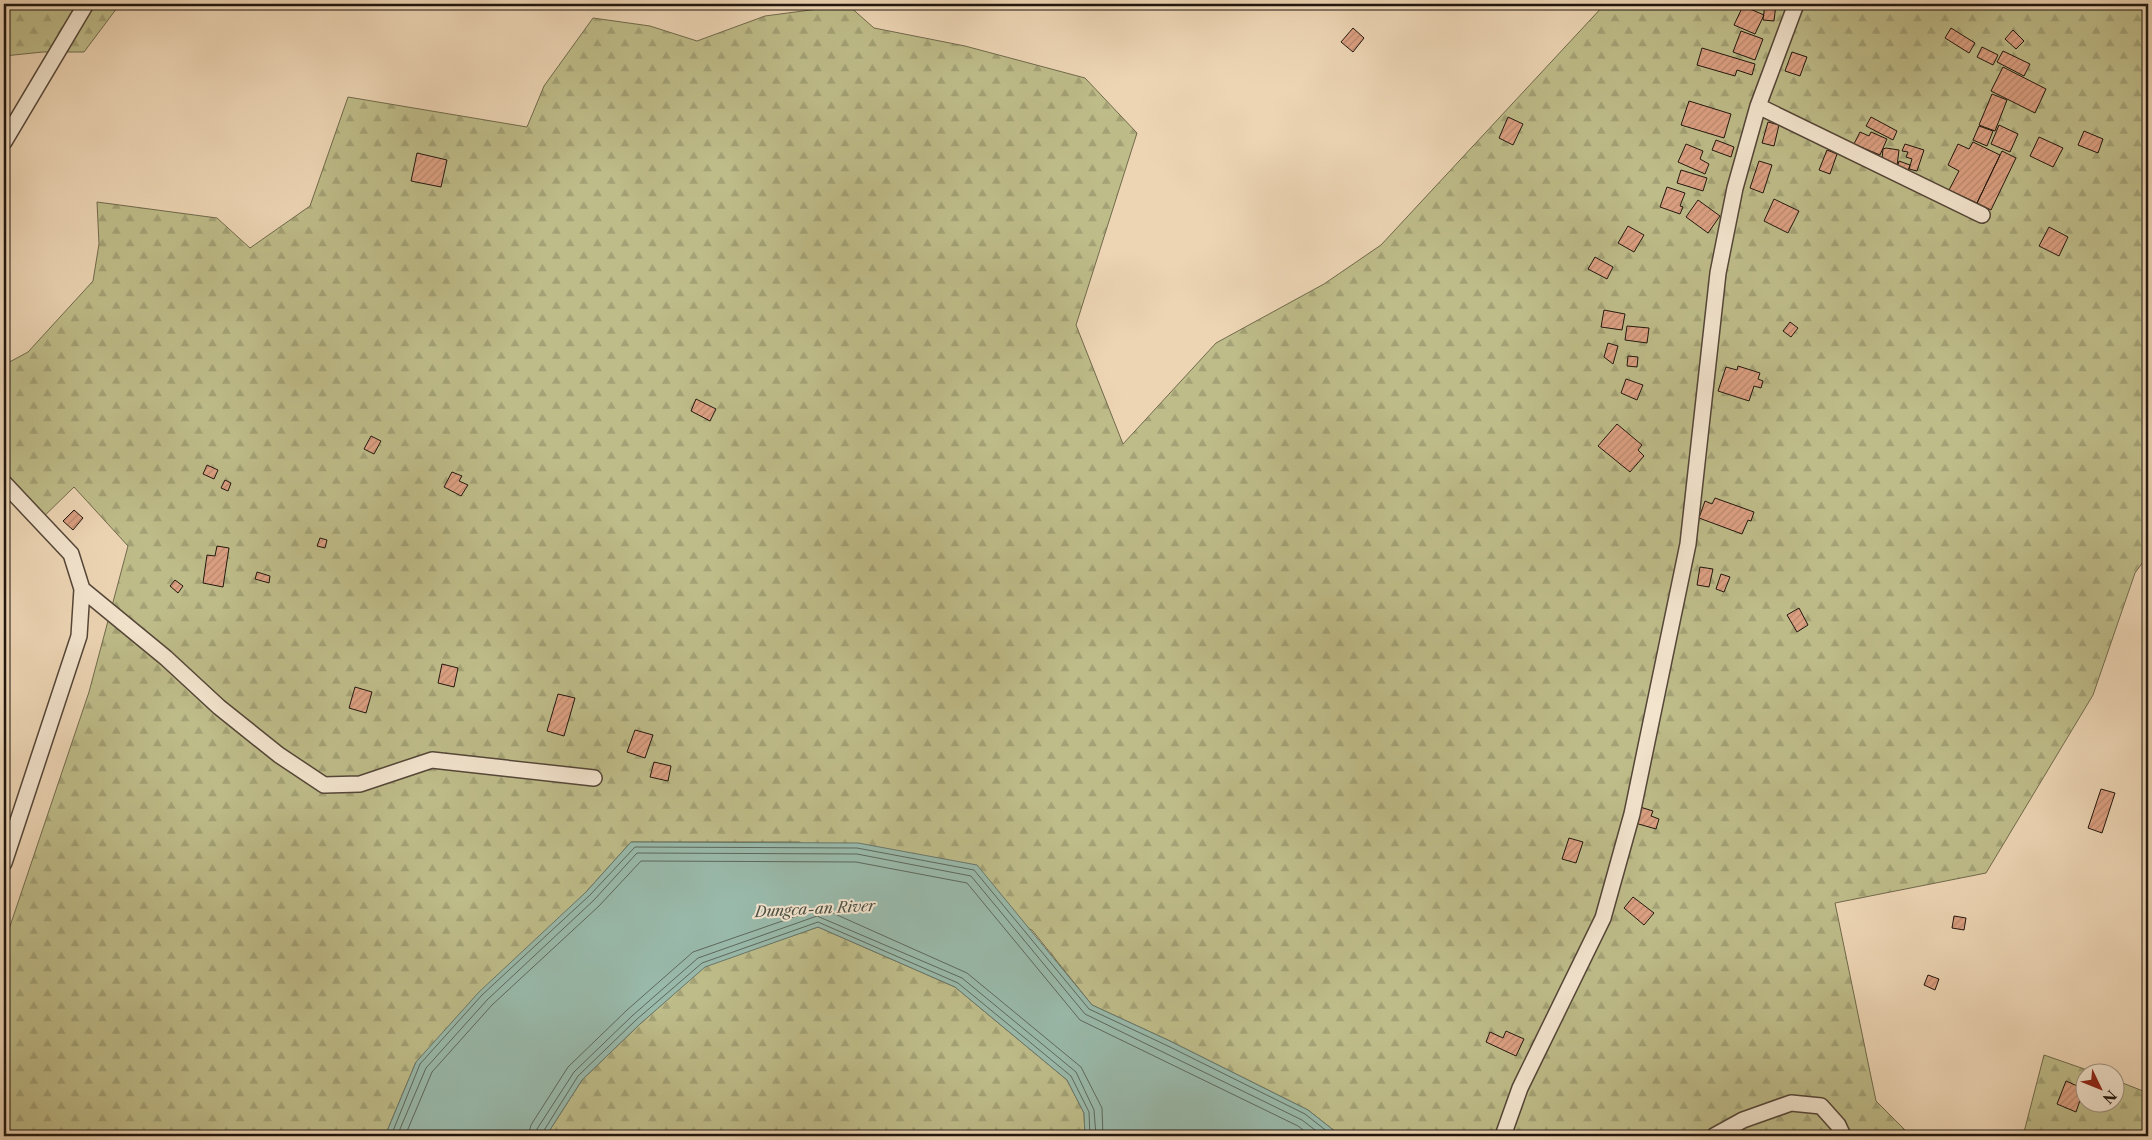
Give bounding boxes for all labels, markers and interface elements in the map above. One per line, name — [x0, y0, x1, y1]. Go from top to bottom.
water label: Dungca-an River — [753, 896, 877, 921]
north arrow — [2074, 1062, 2124, 1112]
text: N — [2099, 1086, 2120, 1107]

